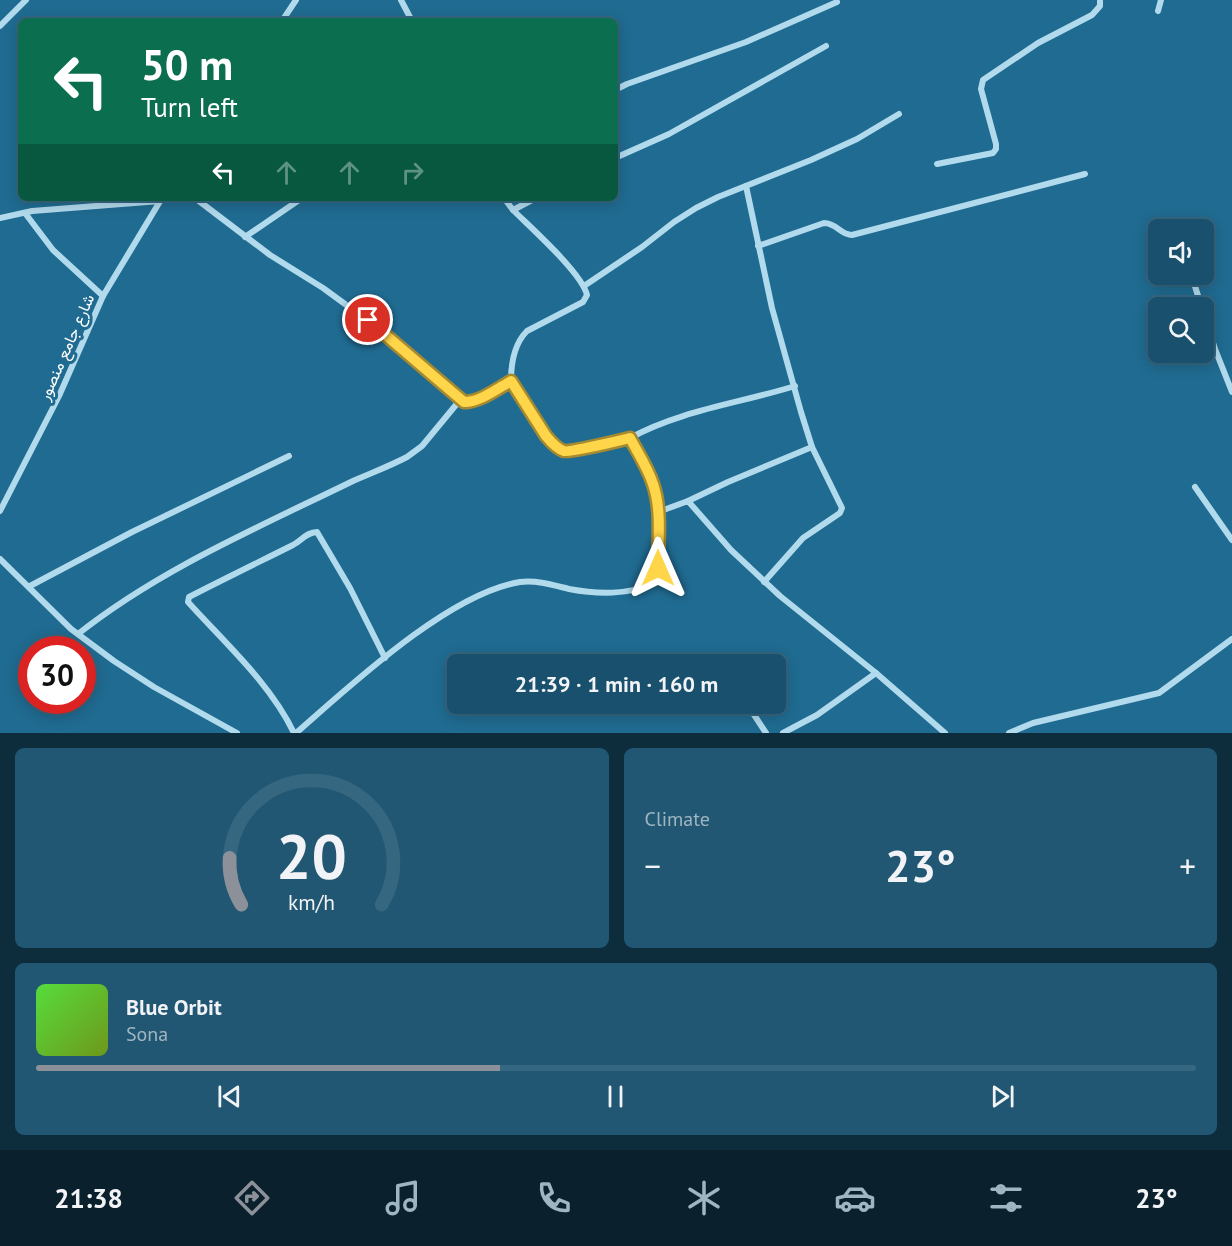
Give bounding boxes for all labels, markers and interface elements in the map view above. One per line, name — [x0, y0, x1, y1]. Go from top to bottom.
text: 50 m — [141, 37, 233, 92]
icon: left — [42, 42, 120, 120]
text: Turn left — [141, 90, 238, 124]
icon: left — [207, 156, 240, 189]
icon: ahead — [270, 156, 303, 189]
icon: ahead — [333, 156, 366, 189]
icon: right — [396, 156, 429, 189]
map controls — [1148, 219, 1214, 363]
button: sound — [1148, 219, 1214, 285]
street label: شارع جامع منصور — [33, 291, 100, 405]
pin — [342, 294, 393, 345]
button: search — [1148, 297, 1214, 363]
icon: arrive — [351, 303, 384, 336]
position arrow — [626, 536, 690, 600]
speed limit sign: 30 — [18, 636, 96, 714]
text: 21:39 · 1 min · 160 m — [515, 670, 718, 698]
text: Climate — [645, 806, 710, 832]
text: 20 — [276, 815, 347, 896]
text: 23° — [885, 836, 956, 894]
text: − — [645, 844, 661, 887]
text: + — [1179, 844, 1196, 887]
text: km/h — [288, 888, 335, 916]
text: Blue Orbit — [126, 993, 222, 1021]
text: Sona — [126, 1021, 168, 1047]
icon: previous — [213, 1080, 246, 1113]
icon: pause — [599, 1080, 632, 1113]
icon: next — [986, 1080, 1019, 1113]
icon: directions — [231, 1177, 273, 1219]
icon: music — [382, 1177, 424, 1219]
icon: phone — [533, 1177, 575, 1219]
icon: climate — [683, 1177, 725, 1219]
icon: car — [834, 1177, 876, 1219]
icon: filters — [985, 1177, 1027, 1219]
text: 21:38 — [54, 1181, 123, 1215]
text: 23° — [1135, 1181, 1178, 1215]

